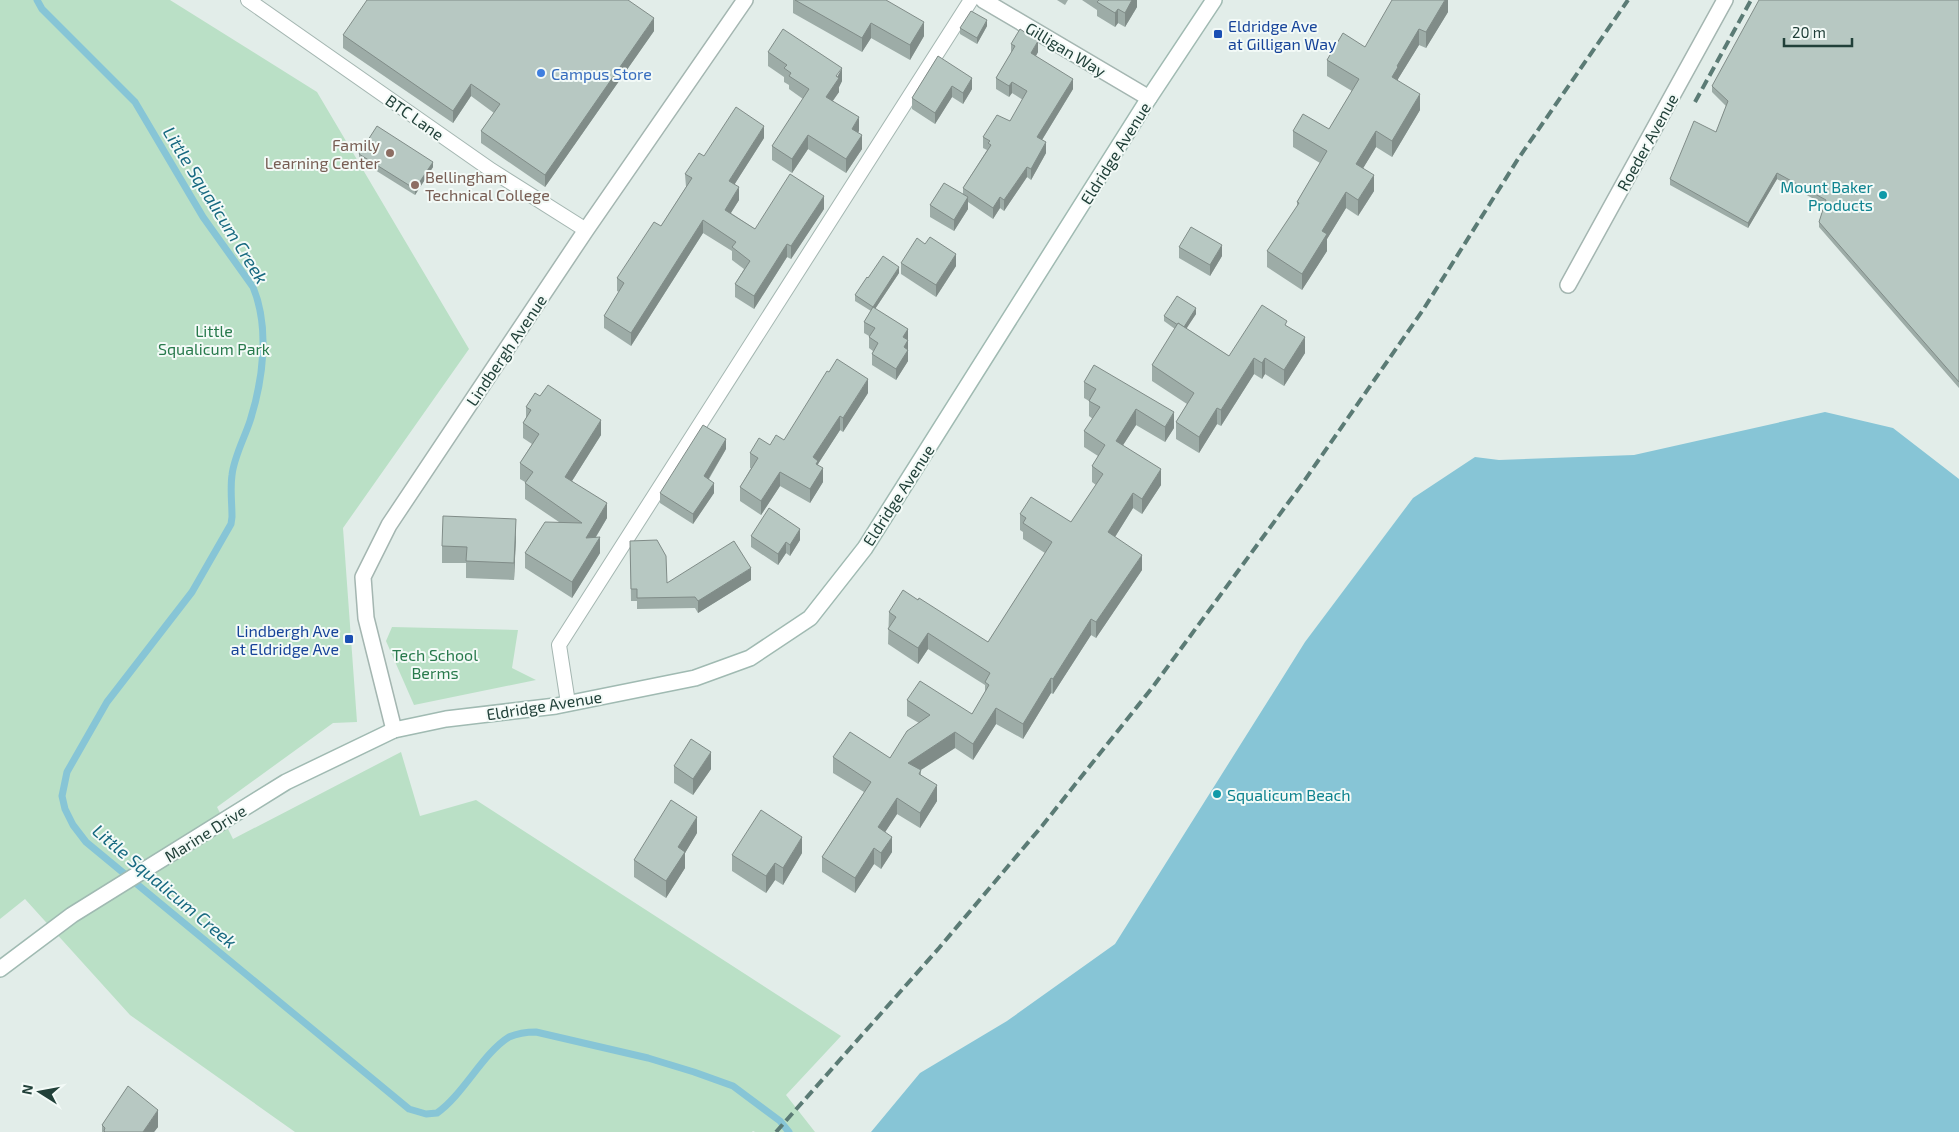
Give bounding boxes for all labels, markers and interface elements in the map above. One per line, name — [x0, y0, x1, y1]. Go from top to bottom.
scale bar — [1784, 15, 1852, 47]
place label: Eldridge Ave at Gilligan Way — [1228, 16, 1337, 53]
street label: Gilligan Way — [1023, 18, 1110, 81]
text: 20 m — [1792, 23, 1826, 41]
marker: Eldridge Ave at Gilligan Way — [1212, 28, 1224, 40]
place label: Campus Store — [551, 64, 652, 83]
marker: Campus Store — [535, 67, 547, 79]
street label: BTC Lane — [382, 90, 448, 144]
street label: Roeder Avenue — [1612, 90, 1682, 194]
street label: Eldridge Avenue — [1076, 98, 1154, 208]
water label: Little Squalicum Creek — [159, 122, 273, 288]
place label: Family Learning Center — [265, 135, 381, 172]
marker: Family Learning Center — [384, 147, 396, 159]
place label: Bellingham Technical College — [425, 167, 550, 204]
place label: Mount Baker Products — [1780, 177, 1874, 214]
marker: Bellingham Technical College — [409, 179, 421, 191]
marker: Mount Baker Products — [1877, 189, 1889, 201]
street label: Lindbergh Avenue — [462, 291, 550, 409]
park label: Little Squalicum Park — [158, 321, 270, 358]
street label: Eldridge Avenue — [858, 441, 938, 549]
place label: Lindbergh Ave at Eldridge Ave — [231, 621, 339, 658]
marker: Lindbergh Ave at Eldridge Ave — [343, 633, 355, 645]
park label: Tech School Berms — [392, 645, 478, 682]
street label: Eldridge Avenue — [485, 686, 603, 724]
place label: Squalicum Beach — [1227, 785, 1351, 804]
marker: Squalicum Beach — [1211, 788, 1223, 800]
street label: Marine Drive — [161, 800, 249, 866]
water label: Little Squalicum Creek — [89, 819, 241, 953]
north arrow — [15, 1067, 65, 1117]
text: N — [17, 1083, 36, 1096]

